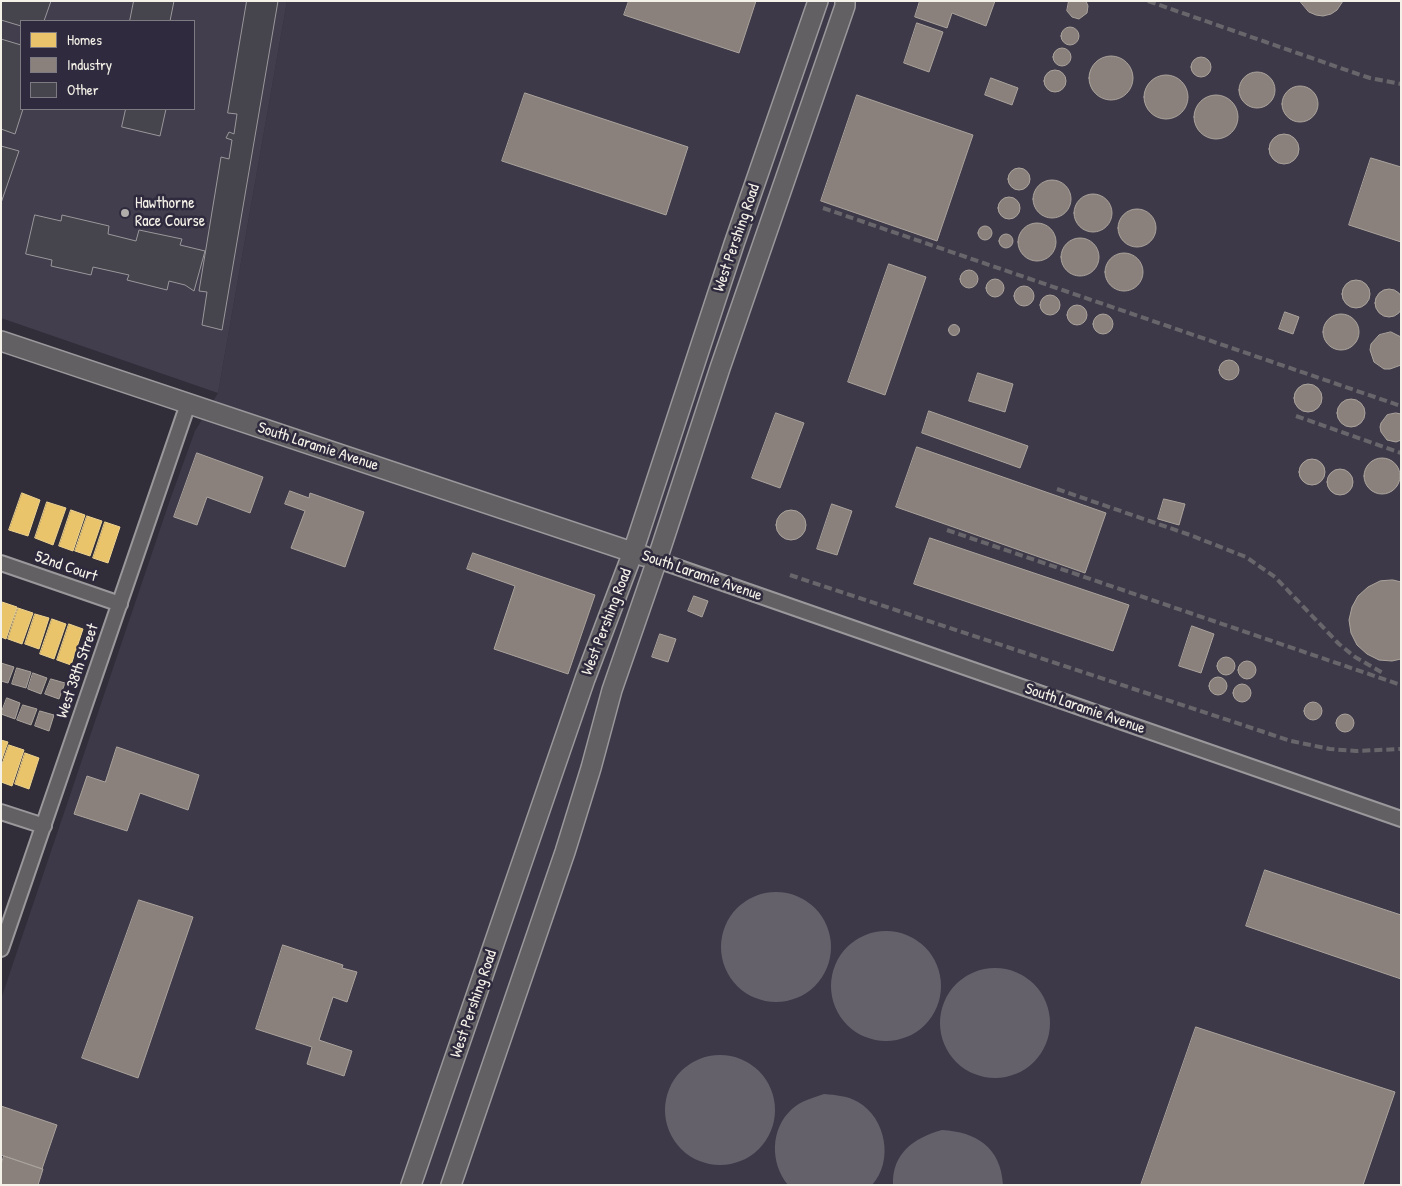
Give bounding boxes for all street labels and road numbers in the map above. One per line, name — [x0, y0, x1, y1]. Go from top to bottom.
street label: West Pershing Road — [710, 182, 764, 294]
street label: South Laramie Avenue — [255, 418, 381, 476]
street label: South Laramie Avenue — [639, 546, 765, 606]
street label: 52nd Court — [32, 547, 100, 587]
street label: West Pershing Road — [578, 566, 636, 678]
street label: West 38th Street — [53, 621, 103, 721]
street label: South Laramie Avenue — [1022, 679, 1148, 739]
street label: West Pershing Road — [447, 948, 501, 1060]

